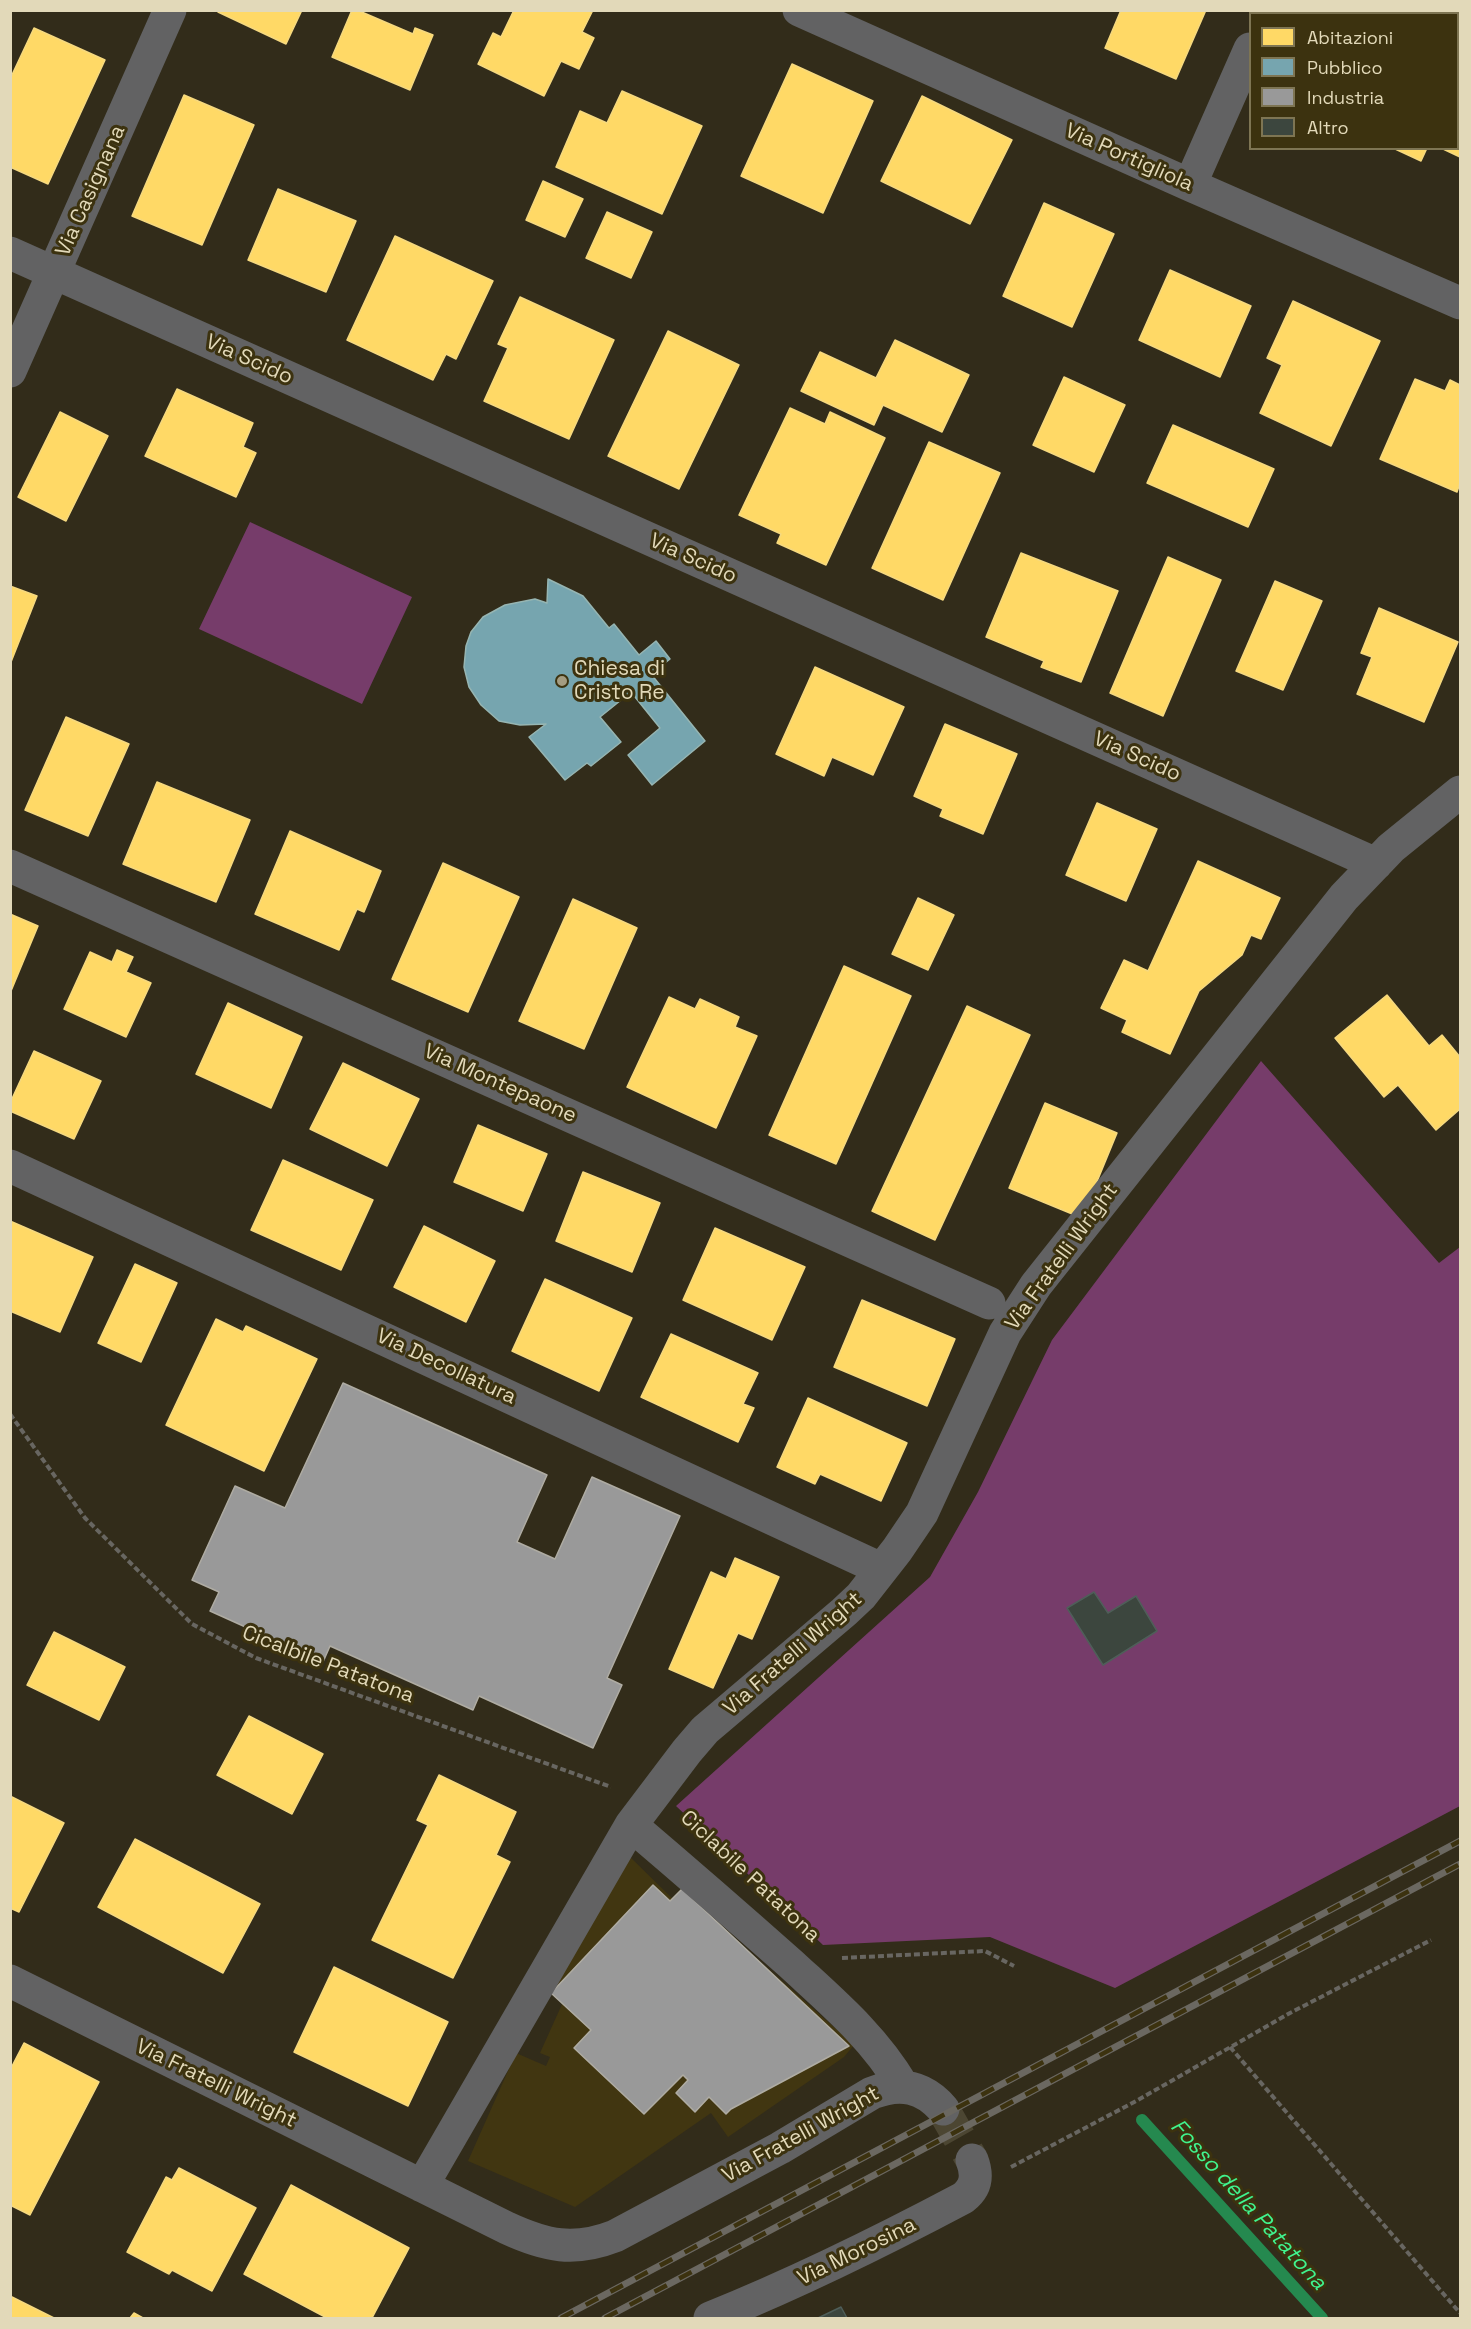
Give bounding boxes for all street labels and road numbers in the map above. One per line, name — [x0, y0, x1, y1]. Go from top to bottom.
street label: Via Portigliola — [1061, 119, 1197, 197]
street label: Via Casignana — [51, 122, 131, 260]
street label: Via Scido — [202, 330, 296, 390]
street label: Via Scido — [646, 529, 740, 589]
street label: Via Scido — [1090, 727, 1184, 787]
street label: Via Montepaone — [420, 1039, 580, 1129]
street label: Via Fratelli Wright — [1000, 1179, 1124, 1335]
street label: Via Decollatura — [372, 1324, 520, 1410]
street label: Via Fratelli Wright — [718, 1587, 868, 1721]
street label: Cicalbile Patatona — [239, 1621, 417, 1709]
street label: Ciclabile Patatona — [675, 1806, 825, 1948]
street label: Via Fratelli Wright — [132, 2034, 300, 2134]
street label: Via Fratelli Wright — [718, 2081, 884, 2189]
street label: Via Morosina — [794, 2213, 920, 2291]

